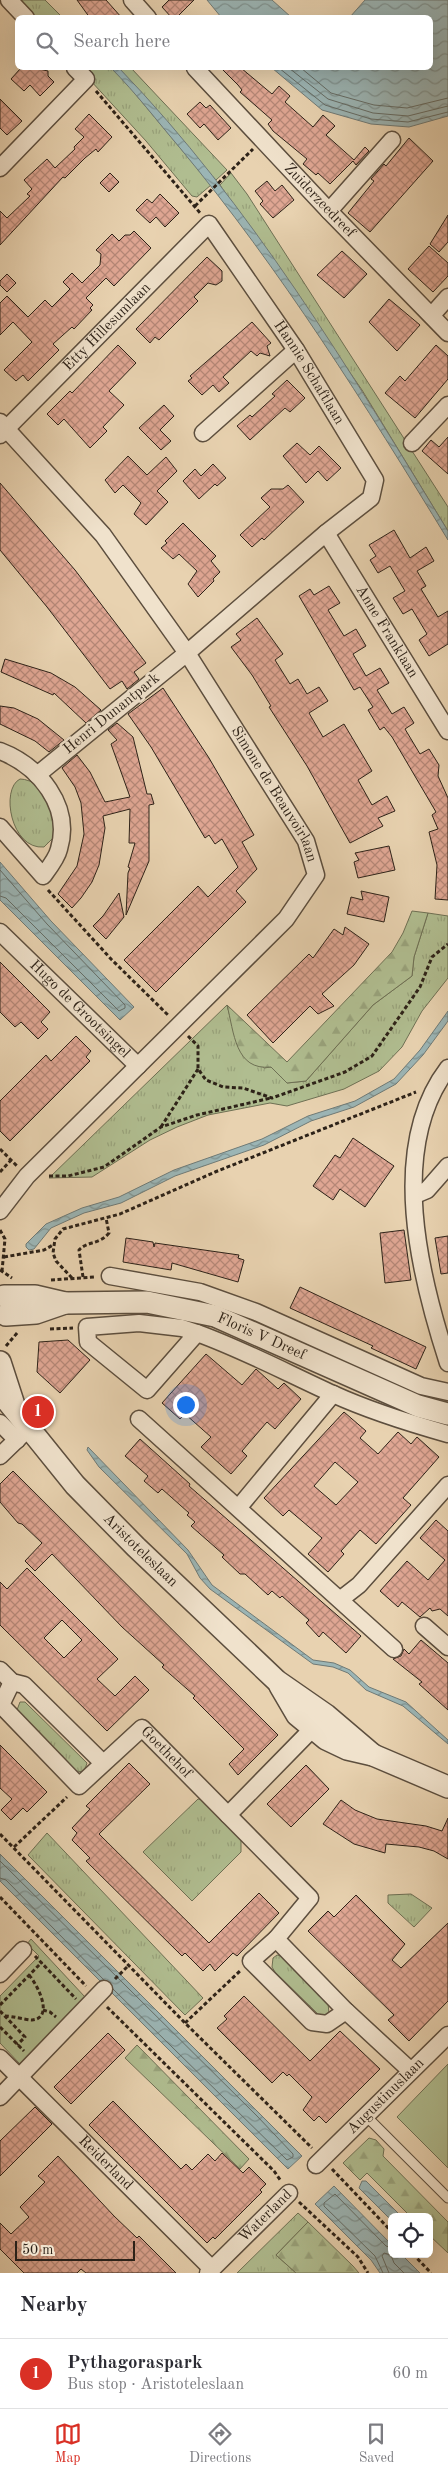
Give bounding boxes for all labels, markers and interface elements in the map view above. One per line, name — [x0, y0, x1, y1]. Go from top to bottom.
search box — [15, 15, 433, 70]
icon: search — [33, 29, 61, 57]
text: Search here — [73, 33, 170, 52]
street label: Zuiderzeedreef — [281, 161, 359, 241]
street label: Etty Hillesumlaan — [60, 280, 154, 374]
street label: Hannie Schaftlaan — [271, 318, 347, 427]
street label: Anne Franklaan — [353, 583, 421, 681]
street label: Henri Dunantpark — [61, 671, 163, 757]
street label: Simone de Beauvoirlaan — [228, 724, 319, 864]
street label: Hugo de Grootsingel — [27, 957, 133, 1061]
street label: Floris V Dreef — [215, 1310, 309, 1363]
your location — [173, 1392, 199, 1418]
pin: 1 — [22, 1393, 54, 1431]
street label: Aristoteleslaan — [100, 1511, 181, 1590]
street label: Goethehof — [138, 1724, 195, 1782]
street label: Augustinuslaan — [345, 2055, 427, 2137]
street label: Reiderland — [75, 2133, 136, 2193]
street label: Waterland — [236, 2187, 295, 2245]
map controls — [388, 2213, 433, 2258]
button: locate — [388, 2213, 433, 2258]
scale bar — [15, 2238, 135, 2261]
text: 50 m — [22, 2243, 53, 2257]
text: Nearby — [20, 2295, 88, 2316]
text: Pythagoraspark — [67, 2354, 203, 2373]
text: 1 — [31, 2366, 41, 2382]
text: 60 m — [392, 2366, 428, 2382]
text: Bus stop · Aristoteleslaan — [67, 2377, 244, 2393]
tab: Map — [54, 2420, 82, 2467]
tab: Directions — [189, 2420, 251, 2467]
tab: Saved — [359, 2420, 394, 2467]

